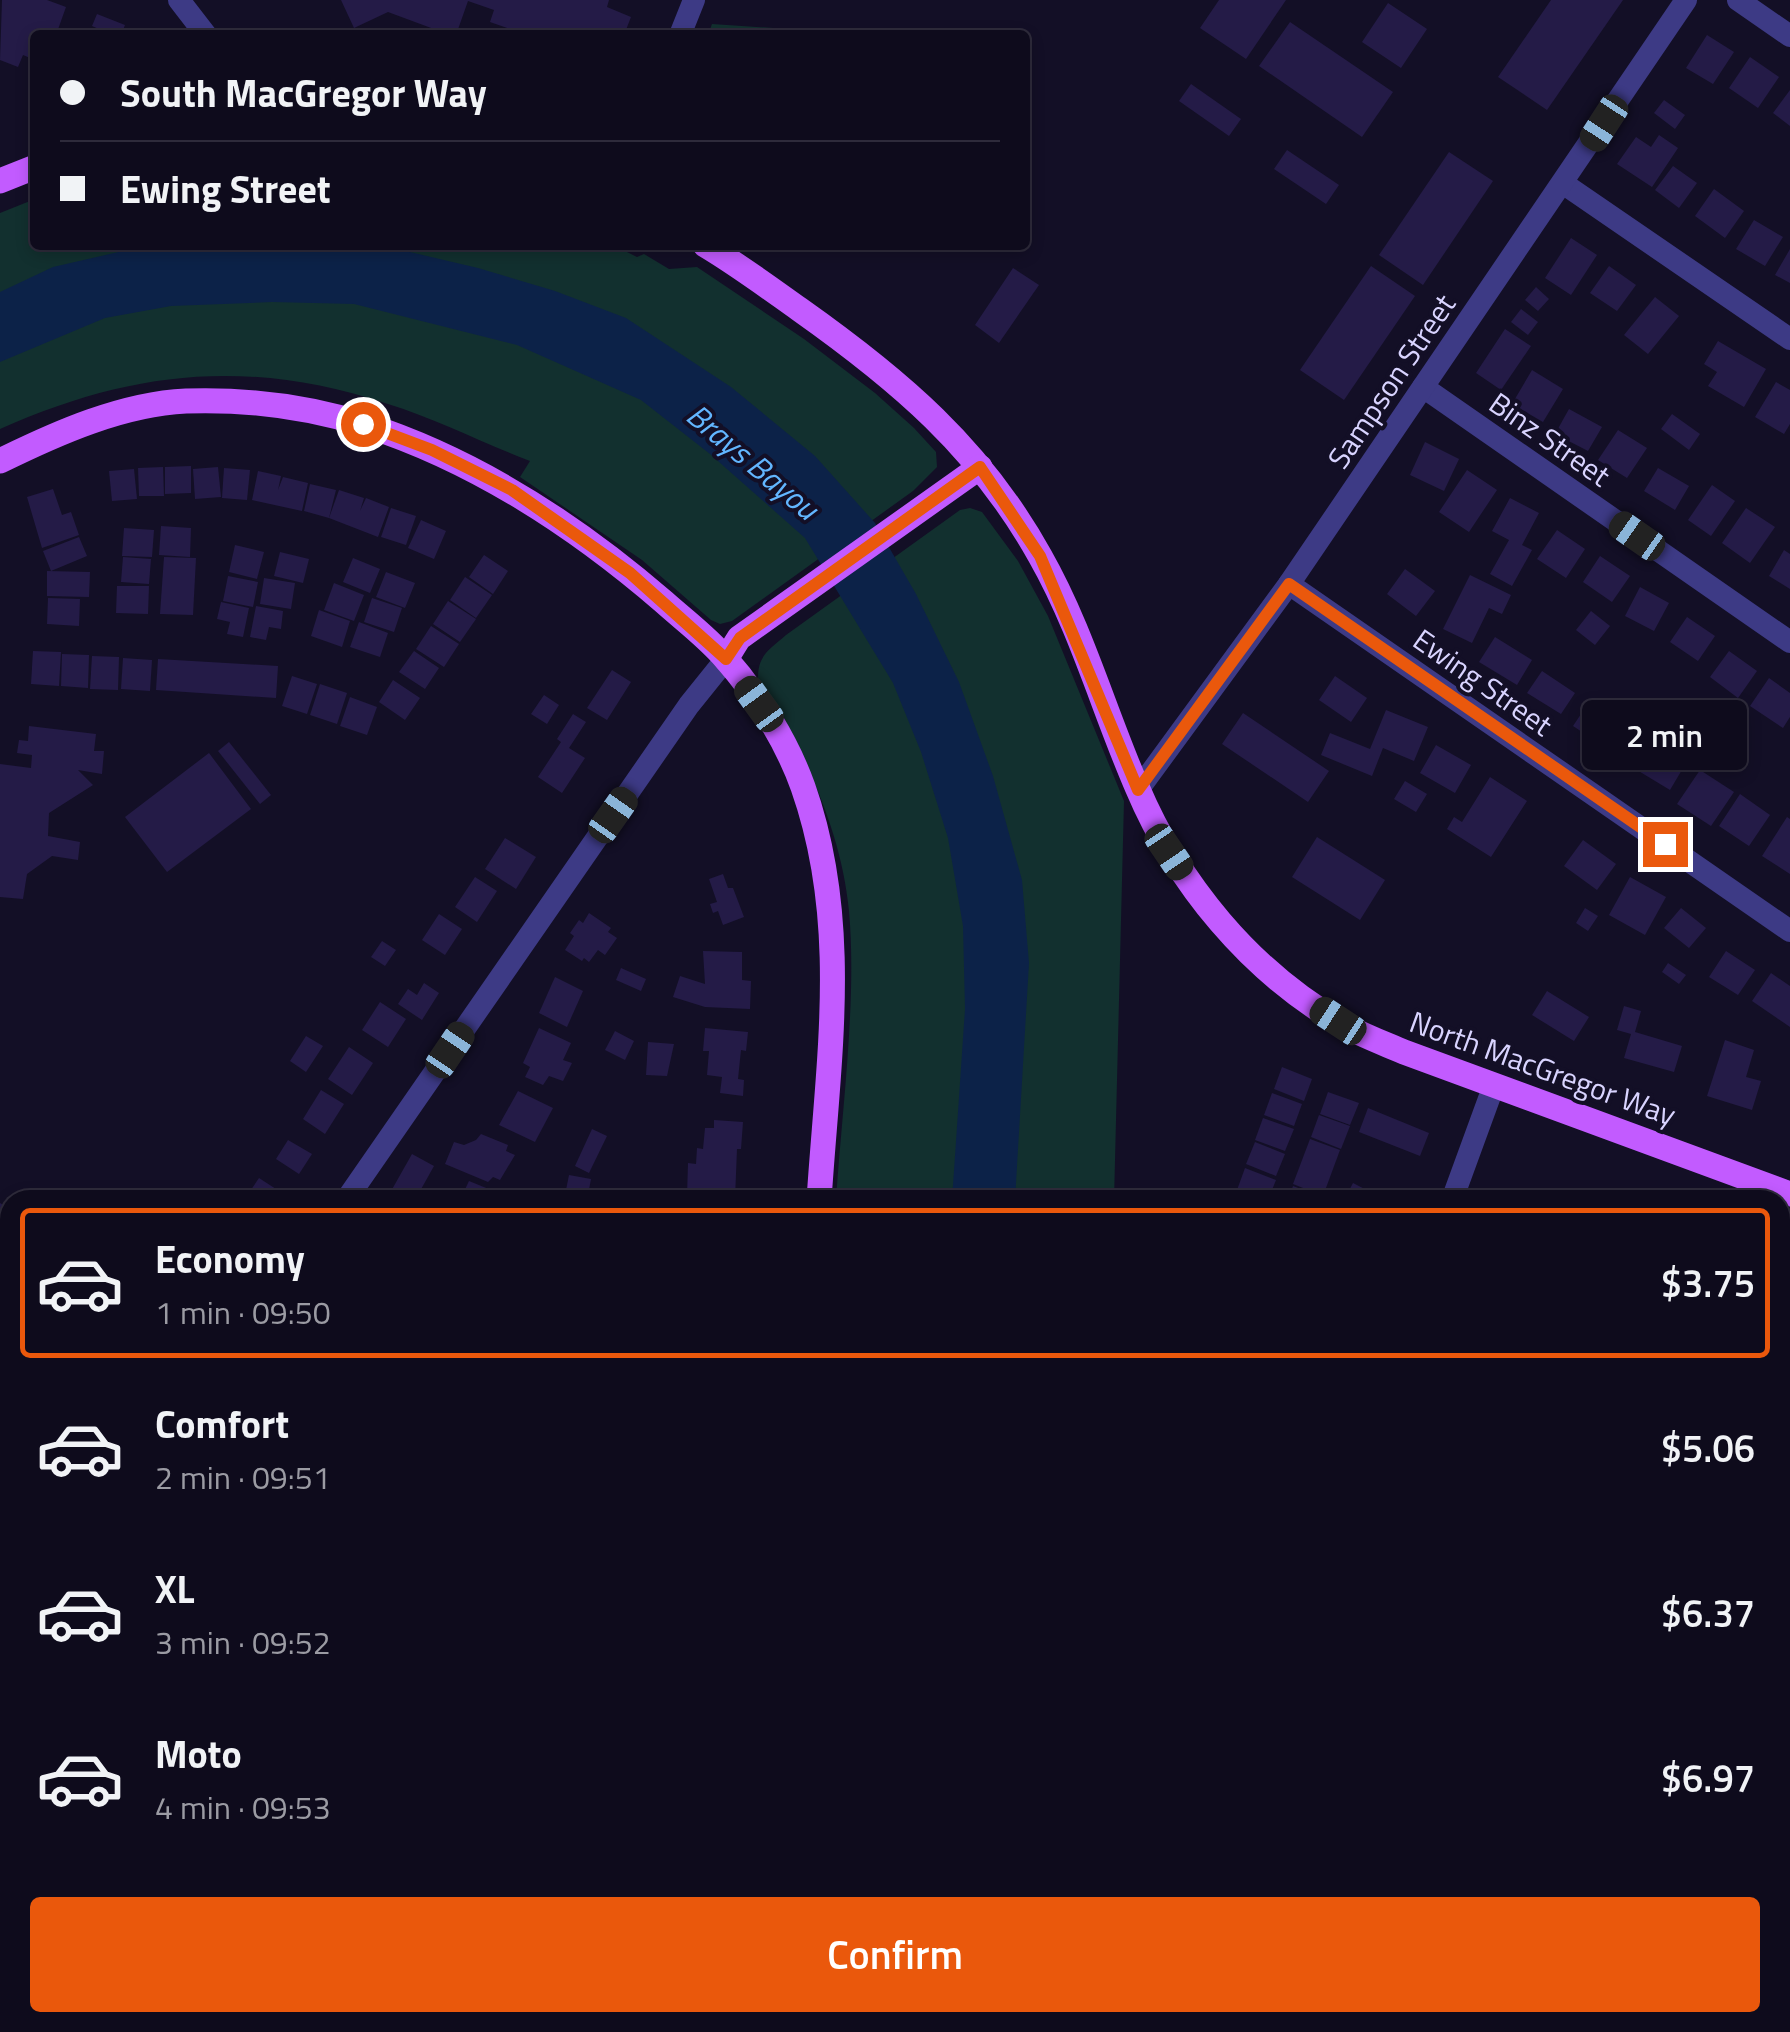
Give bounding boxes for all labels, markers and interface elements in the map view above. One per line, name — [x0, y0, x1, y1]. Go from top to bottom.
text: South MacGregor Way — [120, 64, 487, 122]
car — [1575, 90, 1633, 156]
text: Ewing Street — [120, 160, 331, 218]
street label: Sampson Street — [1315, 284, 1467, 478]
street label: Binz Street — [1480, 380, 1620, 498]
water label: Brays Bayou — [676, 391, 831, 532]
route start — [341, 402, 386, 447]
car — [1604, 507, 1670, 565]
street label: Ewing Street — [1404, 617, 1563, 747]
car — [729, 671, 789, 737]
callout: 2 min — [1582, 699, 1748, 769]
text: 2 min — [1626, 711, 1703, 759]
car — [584, 782, 642, 848]
car — [1140, 819, 1198, 885]
route end — [1643, 822, 1688, 867]
car — [1305, 992, 1371, 1050]
street label: North MacGregor Way — [1403, 998, 1683, 1138]
car — [421, 1017, 479, 1083]
text: Economy — [155, 1230, 305, 1288]
icon: car — [35, 1238, 125, 1328]
text: $3.75 — [1661, 1254, 1755, 1312]
text: 1 min · 09:50 — [155, 1288, 331, 1336]
text: Comfort — [155, 1395, 289, 1453]
icon: car — [35, 1403, 125, 1493]
text: $5.06 — [1661, 1419, 1755, 1477]
text: 2 min · 09:51 — [155, 1453, 331, 1501]
text: XL — [155, 1560, 195, 1618]
icon: car — [35, 1568, 125, 1658]
text: $6.37 — [1661, 1584, 1755, 1642]
text: 3 min · 09:52 — [155, 1618, 331, 1666]
text: Moto — [155, 1725, 242, 1783]
icon: car — [35, 1733, 125, 1823]
text: $6.97 — [1661, 1749, 1755, 1807]
text: 4 min · 09:53 — [155, 1783, 331, 1831]
button: Confirm — [30, 1897, 1760, 2012]

